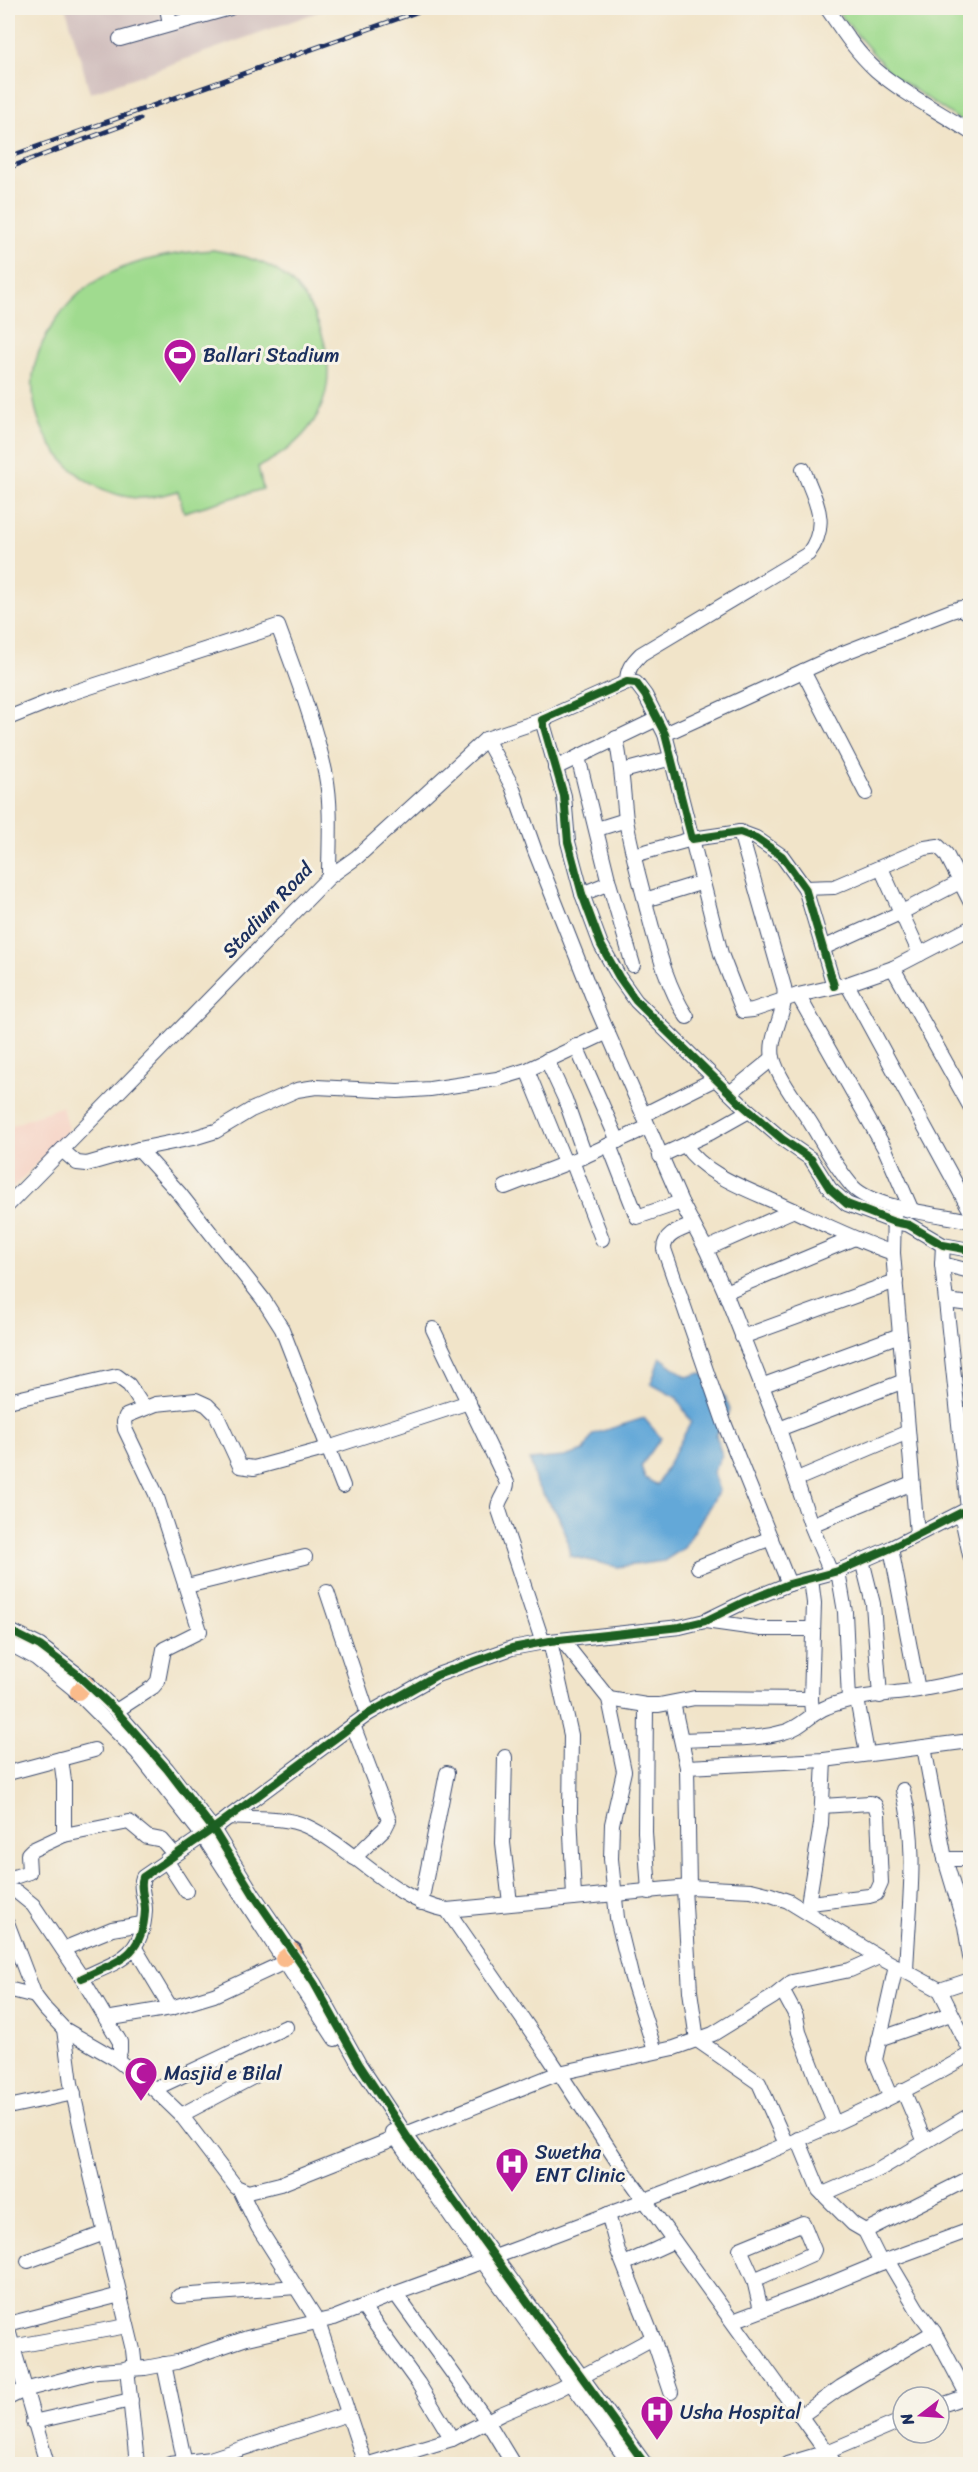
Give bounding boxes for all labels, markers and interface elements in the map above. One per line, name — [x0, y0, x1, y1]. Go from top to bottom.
sports icon: Ballari Stadium — [162, 337, 198, 384]
place label: Ballari Stadium — [203, 338, 340, 373]
street label: Stadium Road — [213, 853, 323, 967]
mosque icon: Masjid e Bilal — [123, 2055, 159, 2102]
place label: Masjid e Bilal — [164, 2056, 283, 2091]
place label: Swetha ENT Clinic — [535, 2135, 625, 2193]
hospital icon: Swetha ENT Clinic — [494, 2146, 530, 2193]
north arrow — [891, 2385, 951, 2445]
hospital icon: Usha Hospital — [639, 2394, 675, 2441]
place label: Usha Hospital — [680, 2395, 802, 2430]
text: N — [891, 2409, 923, 2430]

